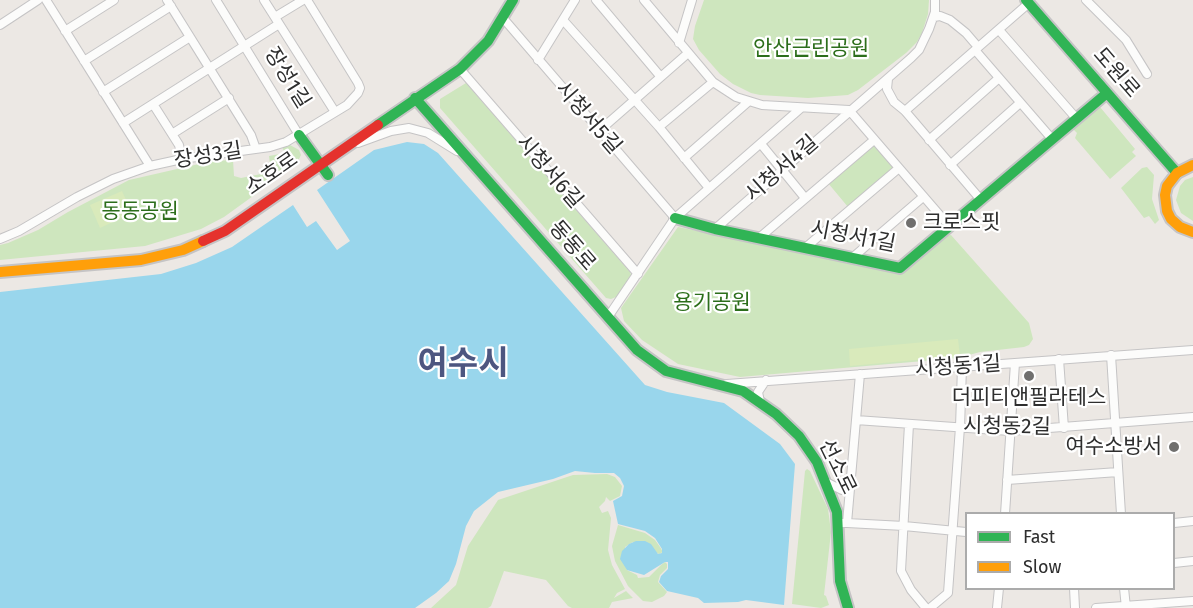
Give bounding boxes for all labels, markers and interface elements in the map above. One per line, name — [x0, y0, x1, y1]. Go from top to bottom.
park label: 안산근린공원 — [753, 36, 869, 62]
street label: 장성1길 — [259, 43, 315, 113]
street label: 도원로 — [1087, 43, 1145, 103]
street label: 시청서5길 — [550, 77, 626, 159]
street label: 시청서6길 — [510, 130, 588, 214]
street label: 시청서4길 — [740, 130, 824, 208]
street label: 장성3길 — [172, 138, 244, 174]
street label: 소호로 — [241, 147, 303, 201]
park label: 동동공원 — [101, 199, 179, 225]
place label: 크로스핏 — [923, 210, 1000, 236]
street label: 동동로 — [543, 216, 601, 276]
street label: 시청서1길 — [808, 216, 898, 258]
marker: 크로스핏 — [904, 216, 918, 230]
park label: 용기공원 — [673, 290, 751, 316]
district label: 여수시 — [417, 345, 509, 385]
street label: 시청동1길 — [914, 351, 1002, 383]
marker: 더피티앤필라테스 — [1022, 369, 1036, 383]
place label: 더피티앤필라테스 — [952, 385, 1106, 411]
street label: 시청동2길 — [963, 414, 1051, 440]
place label: 여수소방서 — [1065, 434, 1162, 460]
street label: 선소로 — [813, 435, 861, 499]
marker: 여수소방서 — [1167, 440, 1181, 454]
legend — [965, 512, 1175, 590]
text: Fast — [1023, 526, 1055, 548]
text: Slow — [1023, 556, 1061, 578]

